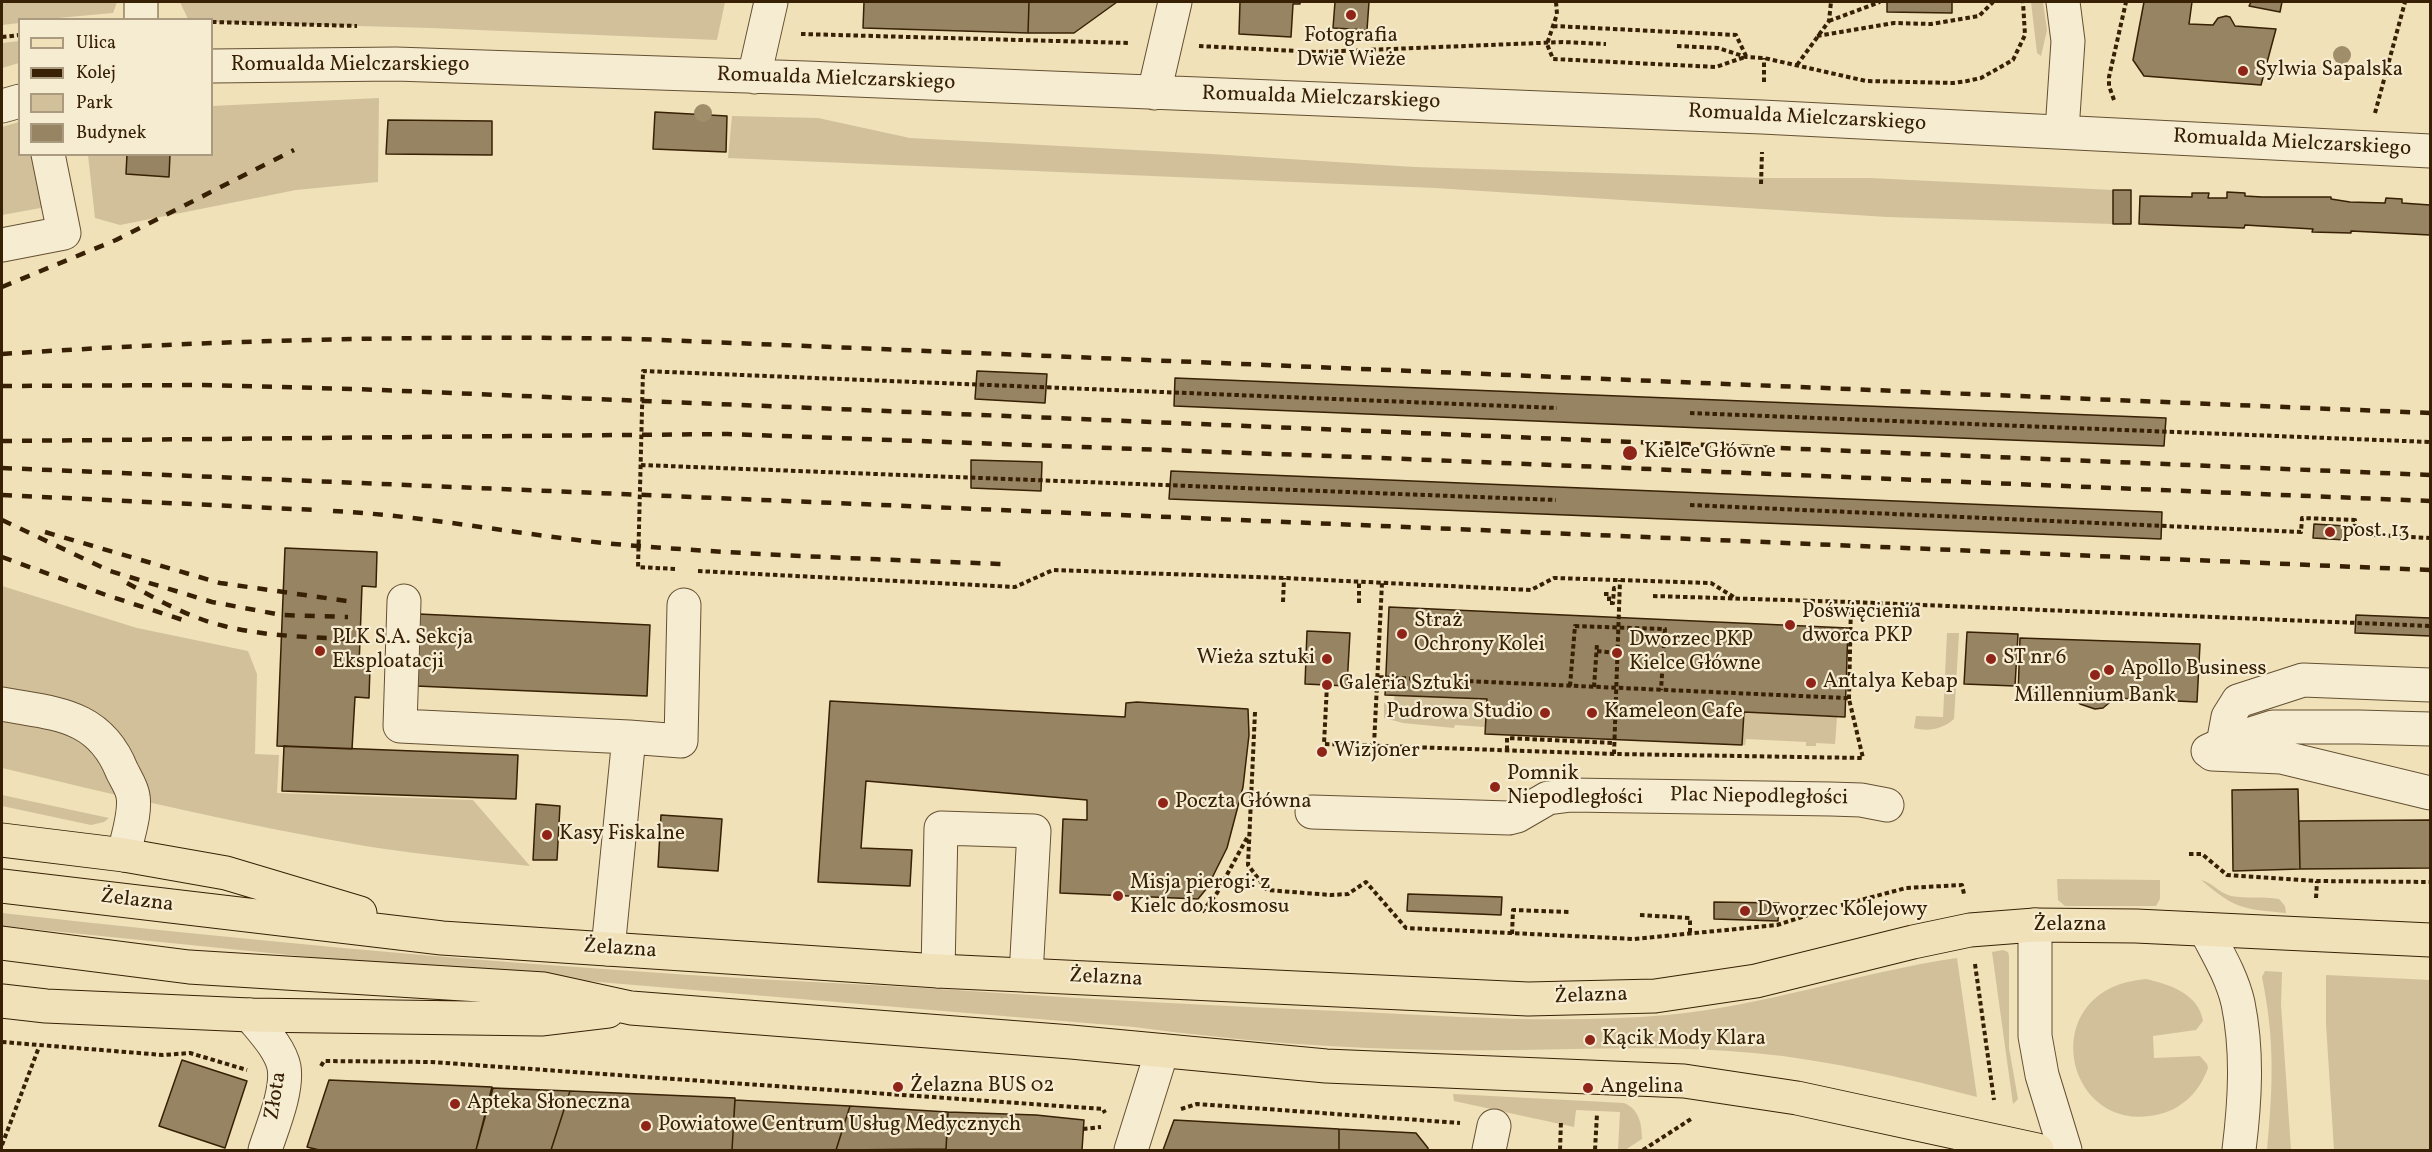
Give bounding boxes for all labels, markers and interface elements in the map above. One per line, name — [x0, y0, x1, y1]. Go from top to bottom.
marker: Fotografia Dwie Wieże — [1344, 8, 1358, 22]
legend — [18, 18, 213, 156]
place label: Fotografia Dwie Wieże — [1296, 24, 1406, 74]
text: Ulica — [76, 31, 116, 56]
street label: Romualda Mielczarskiego — [231, 53, 469, 79]
place label: Sylwia Sapalska — [2255, 58, 2403, 84]
text: Kolej — [76, 61, 116, 86]
street label: Romualda Mielczarskiego — [716, 63, 956, 97]
marker: Sylwia Sapalska — [2236, 64, 2250, 78]
street label: Romualda Mielczarskiego — [1201, 82, 1441, 116]
text: Park — [76, 91, 113, 116]
street label: Romualda Mielczarskiego — [1687, 100, 1927, 138]
text: Budynek — [76, 121, 146, 146]
street label: Romualda Mielczarskiego — [2172, 125, 2412, 163]
place label: Kielce Główne — [1644, 440, 1776, 466]
marker: Kielce Główne — [1621, 444, 1639, 462]
place label: post. 13 — [2342, 519, 2410, 545]
marker: post. 13 — [2323, 525, 2337, 539]
place label: Poświęcienia dworca PKP — [1802, 600, 1921, 650]
place label: Straż Ochrony Kolei — [1414, 609, 1545, 659]
marker: Poświęcienia dworca PKP — [1783, 618, 1797, 632]
place label: PLK S.A. Sekcja Eksploatacji — [332, 626, 473, 676]
marker: Straż Ochrony Kolei — [1395, 627, 1409, 641]
place label: Dworzec PKP Kielce Główne — [1629, 628, 1761, 678]
marker: PLK S.A. Sekcja Eksploatacji — [313, 644, 327, 658]
place label: Wieża sztuki — [1197, 646, 1315, 672]
marker: Dworzec PKP Kielce Główne — [1610, 646, 1624, 660]
place label: ST nr 6 — [2003, 646, 2066, 672]
marker: Wieża sztuki — [1320, 652, 1334, 666]
marker: ST nr 6 — [1984, 652, 1998, 666]
place label: Apollo Business — [2121, 657, 2267, 683]
marker: Apollo Business — [2102, 663, 2116, 677]
marker: Millennium Bank — [2088, 668, 2102, 682]
place label: Antalya Kebap — [1823, 670, 1958, 696]
place label: Galeria Sztuki — [1339, 672, 1470, 698]
marker: Antalya Kebap — [1804, 676, 1818, 690]
marker: Galeria Sztuki — [1320, 678, 1334, 692]
place label: Millennium Bank — [2014, 684, 2176, 710]
place label: Pudrowa Studio — [1386, 700, 1533, 726]
place label: Kameleon Cafe — [1604, 700, 1743, 726]
marker: Pudrowa Studio — [1538, 706, 1552, 720]
marker: Kameleon Cafe — [1585, 706, 1599, 720]
place label: Wizjoner — [1334, 739, 1420, 765]
marker: Wizjoner — [1315, 745, 1329, 759]
place label: Pomnik Niepodległości — [1507, 762, 1643, 812]
marker: Pomnik Niepodległości — [1488, 780, 1502, 794]
street label: Plac Niepodległości — [1670, 784, 1848, 812]
place label: Poczta Główna — [1175, 790, 1312, 816]
marker: Poczta Główna — [1156, 796, 1170, 810]
place label: Kasy Fiskalne — [559, 822, 685, 848]
marker: Kasy Fiskalne — [540, 828, 554, 842]
place label: Misja pierogi: z Kielc do kosmosu — [1130, 871, 1289, 921]
street label: Żelazna — [99, 885, 175, 919]
marker: Misja pierogi: z Kielc do kosmosu — [1111, 889, 1125, 903]
place label: Dworzec Kolejowy — [1757, 898, 1928, 924]
marker: Dworzec Kolejowy — [1738, 904, 1752, 918]
street label: Żelazna — [2033, 913, 2107, 939]
street label: Żelazna — [582, 935, 658, 965]
street label: Żelazna — [1069, 964, 1143, 994]
street label: Żelazna — [1554, 983, 1628, 1011]
place label: Kącik Mody Klara — [1602, 1027, 1766, 1053]
marker: Kącik Mody Klara — [1583, 1033, 1597, 1047]
street label: Złota — [261, 1070, 293, 1122]
place label: Żelazna BUS 02 — [910, 1074, 1055, 1100]
place label: Angelina — [1600, 1075, 1684, 1101]
marker: Żelazna BUS 02 — [891, 1080, 905, 1094]
marker: Angelina — [1581, 1081, 1595, 1095]
place label: Apteka Słoneczna — [467, 1091, 631, 1117]
marker: Apteka Słoneczna — [448, 1097, 462, 1111]
place label: Powiatowe Centrum Usług Medycznych — [658, 1113, 1021, 1139]
marker: Powiatowe Centrum Usług Medycznych — [639, 1119, 653, 1133]

